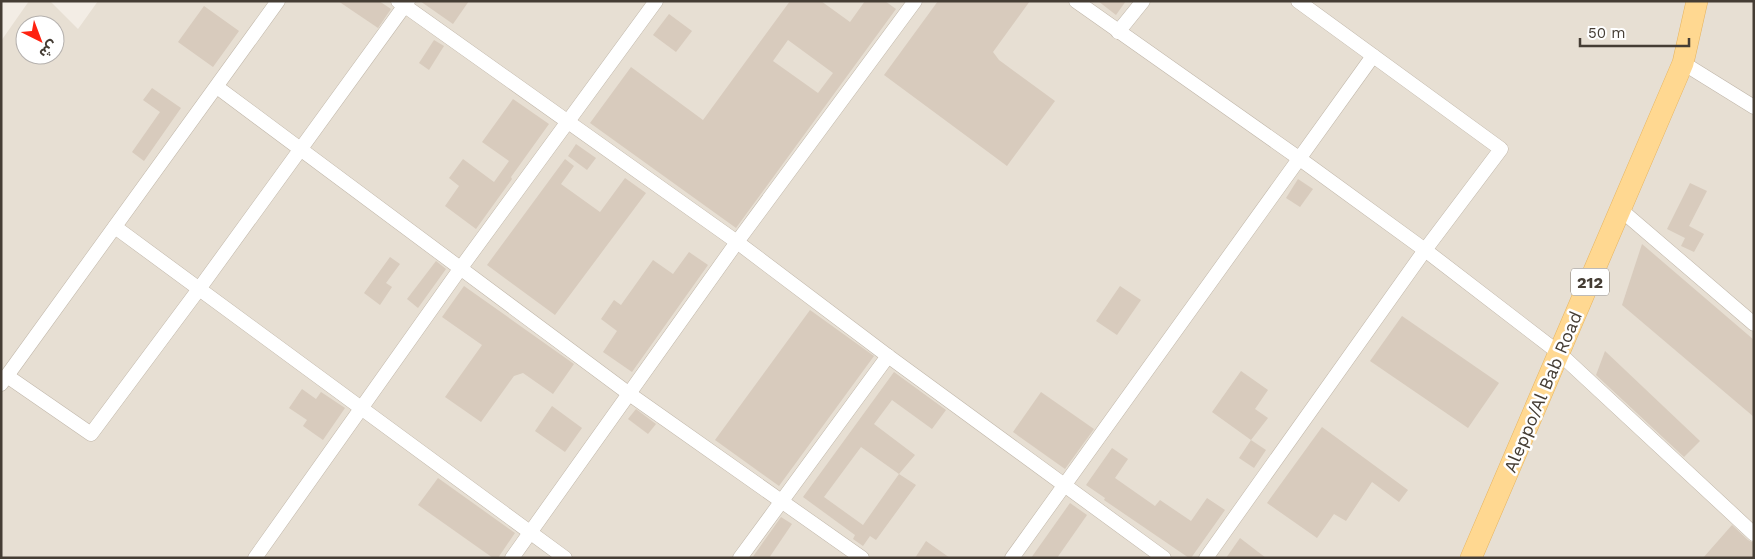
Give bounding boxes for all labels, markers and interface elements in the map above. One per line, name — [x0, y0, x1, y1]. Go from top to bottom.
north arrow — [15, 15, 65, 65]
scale bar — [1580, 15, 1689, 47]
text: 50 m — [1588, 24, 1625, 42]
text: ش — [36, 37, 61, 62]
road number: 212 — [1571, 268, 1609, 296]
street label: Aleppo/Al Bab Road — [1499, 308, 1586, 476]

